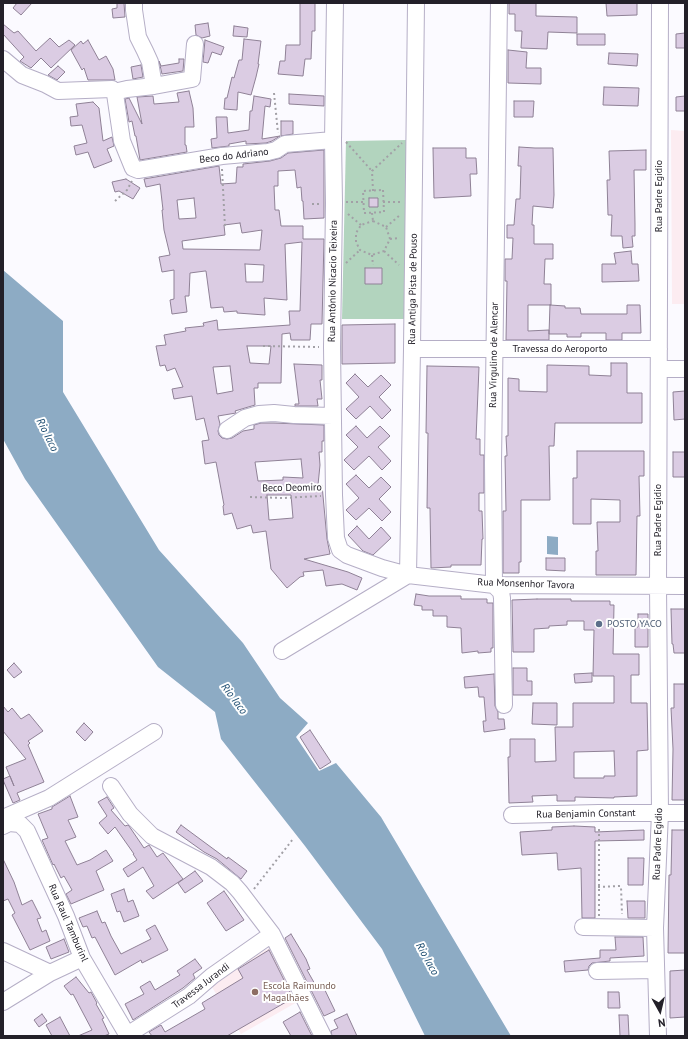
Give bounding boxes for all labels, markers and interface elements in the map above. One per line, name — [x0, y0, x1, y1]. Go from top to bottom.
street label: Beco do Adriano — [199, 146, 269, 166]
street label: Rua Padre Egidio — [653, 160, 665, 232]
street label: Rua Antônio Nicacio Teixeira — [326, 220, 340, 342]
street label: Rua Antiga Pista de Pouso — [406, 233, 420, 345]
street label: Rua Virgulino de Alencar — [487, 302, 501, 408]
street label: Travessa do Aeroporto — [513, 343, 607, 355]
water label: Rio Iaco — [33, 416, 61, 454]
street label: Beco Deomiro — [262, 481, 322, 495]
street label: Rua Padre Egidio — [652, 484, 664, 556]
street label: Rua Monsenhor Tavora — [477, 576, 575, 592]
place label: POSTO YACO — [607, 618, 662, 630]
marker: POSTO YACO — [594, 619, 604, 629]
water label: Rio Iaco — [218, 681, 250, 717]
street label: Rua Benjamin Constant — [536, 807, 636, 821]
street label: Rua Padre Egidio — [651, 808, 665, 880]
street label: Rua Raul Tamburinl — [46, 882, 90, 964]
water label: Rio Iaco — [413, 940, 441, 978]
street label: Travessa Jurandi — [170, 960, 232, 1012]
place label: Escola Raimundo Magalhães — [263, 980, 336, 1004]
marker: Escola Raimundo Magalhães — [250, 987, 260, 997]
north arrow — [640, 991, 680, 1031]
text: N — [657, 1015, 666, 1030]

